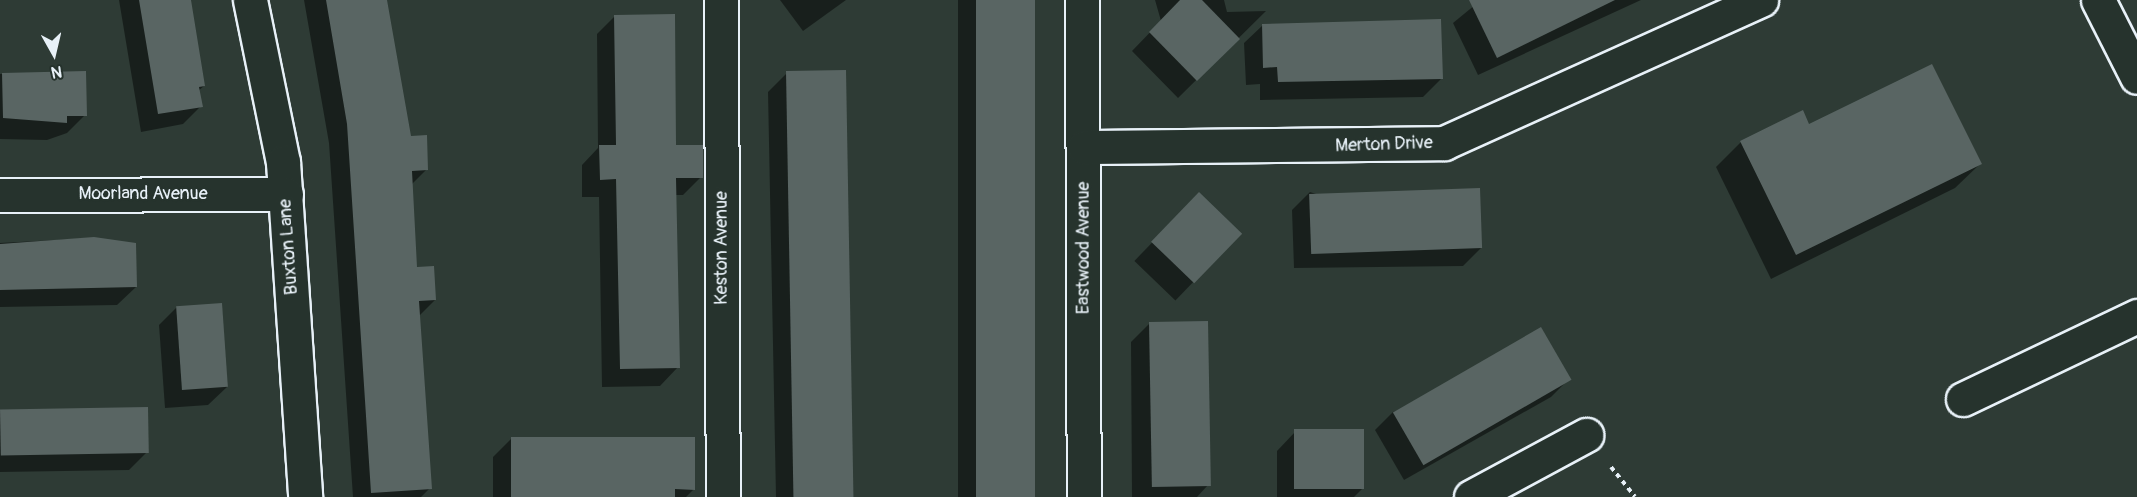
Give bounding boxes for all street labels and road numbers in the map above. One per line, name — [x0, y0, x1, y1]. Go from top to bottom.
street label: Merton Drive — [1335, 133, 1433, 157]
street label: Eastwood Avenue — [1073, 182, 1095, 314]
street label: Moorland Avenue — [78, 183, 208, 205]
street label: Keston Avenue — [711, 191, 733, 305]
street label: Buxton Lane — [275, 198, 303, 296]

